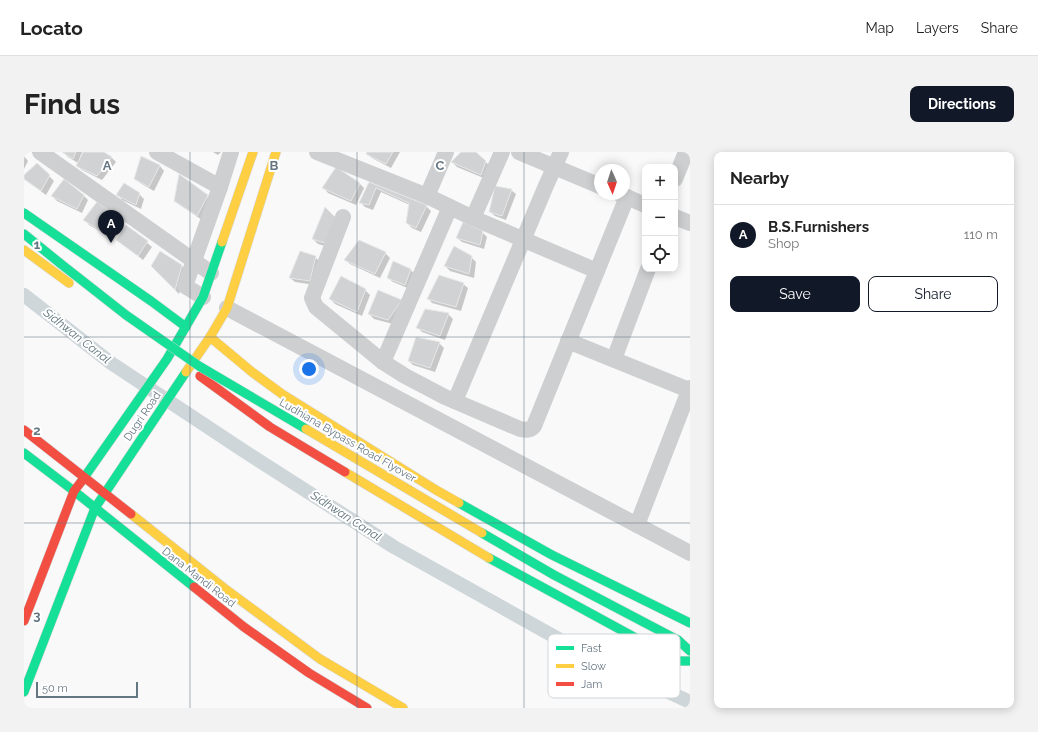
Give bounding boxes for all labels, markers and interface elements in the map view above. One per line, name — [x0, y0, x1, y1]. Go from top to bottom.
text: Locato — [20, 17, 83, 39]
text: Map — [866, 20, 894, 36]
text: Layers — [916, 20, 959, 36]
text: Share — [981, 20, 1018, 36]
button: Directions — [910, 86, 1014, 122]
text: Find us — [24, 88, 120, 121]
text: A — [103, 158, 112, 173]
text: B — [270, 158, 279, 173]
text: C — [436, 158, 445, 173]
north arrow — [594, 164, 630, 200]
map controls — [642, 164, 678, 272]
button: + — [642, 164, 678, 200]
text: Nearby — [730, 168, 789, 188]
button: − — [642, 200, 678, 236]
pin: A — [98, 210, 124, 243]
text: B.S.Furnishers — [768, 218, 869, 236]
text: A — [739, 227, 747, 242]
text: 110 m — [964, 227, 998, 242]
button: locate — [642, 236, 678, 272]
text: Shop — [768, 236, 799, 251]
text: 1 — [34, 237, 41, 252]
button: Save — [730, 276, 860, 312]
button: Share — [868, 276, 998, 312]
water label: Sidhwan Canal — [40, 305, 113, 367]
your location — [299, 359, 319, 379]
street label: Dugri Road — [121, 389, 164, 443]
street label: Ludhiana Bypass Road Flyover — [277, 396, 419, 485]
text: 2 — [33, 423, 41, 438]
water label: Sidhwan Canal — [307, 487, 384, 544]
street label: Dana Mandi Road — [159, 545, 238, 610]
text: 3 — [33, 608, 41, 623]
legend — [548, 634, 680, 698]
text: Fast — [581, 642, 602, 655]
text: Slow — [581, 660, 606, 673]
text: Jam — [581, 678, 602, 691]
scale bar — [36, 680, 138, 699]
text: 50 m — [42, 682, 68, 695]

